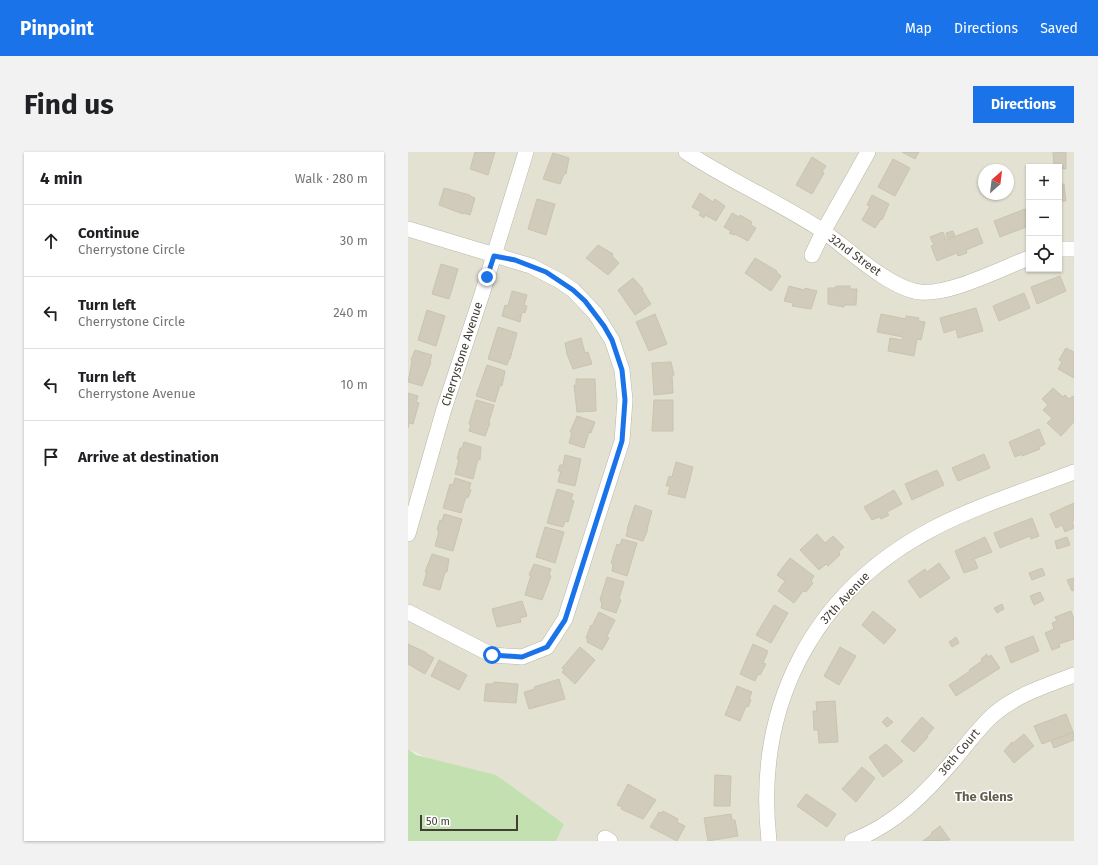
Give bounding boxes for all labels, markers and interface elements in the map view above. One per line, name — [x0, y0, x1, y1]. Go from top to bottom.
text: Pinpoint — [20, 17, 94, 40]
text: Map — [905, 20, 932, 37]
text: Directions — [954, 20, 1018, 37]
text: Saved — [1040, 20, 1078, 37]
button: Directions — [973, 86, 1074, 123]
text: Find us — [24, 88, 114, 121]
north arrow — [978, 164, 1014, 200]
map controls — [1026, 164, 1062, 272]
button: + — [1026, 164, 1062, 200]
text: 4 min — [40, 168, 83, 189]
text: Walk · 280 m — [295, 171, 368, 186]
button: − — [1026, 200, 1062, 236]
text: Continue — [78, 224, 139, 242]
icon: ahead — [40, 230, 62, 252]
street label: 32nd Street — [826, 231, 885, 279]
text: 30 m — [340, 233, 368, 248]
button: locate — [1026, 236, 1062, 272]
text: Cherrystone Circle — [78, 242, 185, 257]
route end — [478, 268, 496, 286]
text: Turn left — [78, 296, 136, 314]
street label: Cherrystone Avenue — [439, 300, 485, 408]
icon: left — [40, 302, 62, 324]
text: 240 m — [333, 305, 368, 320]
text: Cherrystone Circle — [78, 314, 185, 329]
text: Turn left — [78, 368, 136, 386]
icon: left — [40, 374, 62, 396]
text: 10 m — [341, 377, 368, 392]
text: Cherrystone Avenue — [78, 386, 196, 401]
icon: arrive — [40, 446, 62, 468]
text: Arrive at destination — [78, 448, 219, 466]
street label: 37th Avenue — [817, 569, 873, 627]
route start — [483, 646, 501, 664]
street label: 36th Court — [936, 725, 983, 778]
district label: The Glens — [955, 789, 1014, 804]
scale bar — [420, 813, 518, 832]
text: 50 m — [426, 815, 450, 828]

